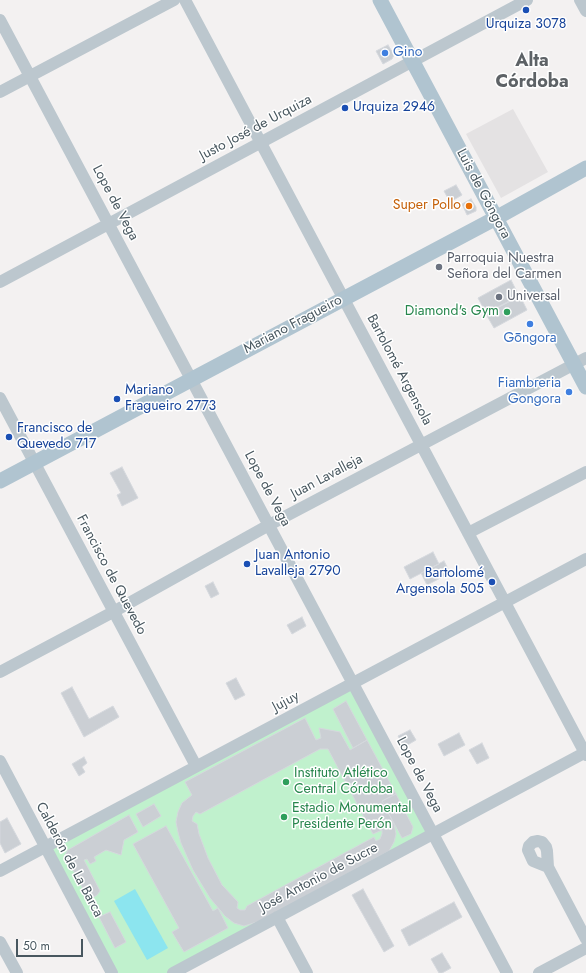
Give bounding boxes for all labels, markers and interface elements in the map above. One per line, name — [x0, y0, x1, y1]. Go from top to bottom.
marker: Urquiza 3078 — [521, 5, 531, 15]
place label: Urquiza 3078 — [486, 17, 566, 33]
place label: Gino — [393, 45, 422, 61]
marker: Gino — [380, 48, 390, 58]
district label: Alta Córdoba — [495, 51, 569, 94]
street label: Justo José de Urquiza — [197, 91, 315, 165]
place label: Urquiza 2946 — [353, 100, 435, 116]
marker: Urquiza 2946 — [340, 103, 350, 113]
street label: Luis de Góngora — [452, 146, 514, 242]
street label: Lope de Vega — [88, 163, 142, 243]
place label: Super Pollo — [393, 198, 461, 214]
marker: Super Pollo — [464, 201, 474, 211]
place label: Parroquia Nuestra Señora del Carmen — [447, 251, 562, 284]
marker: Parroquia Nuestra Señora del Carmen — [434, 262, 444, 272]
place label: Universal — [507, 289, 560, 305]
street label: Mariano Fragueiro — [241, 292, 345, 358]
marker: Universal — [494, 292, 504, 302]
place label: Diamond's Gym — [405, 304, 499, 320]
marker: Diamond's Gym — [502, 307, 512, 317]
street label: Bartolomé Argensola — [363, 312, 435, 428]
marker: Gōngora — [525, 319, 535, 329]
place label: Gōngora — [503, 331, 557, 347]
place label: Fiambreria Gongora — [498, 376, 561, 408]
place label: Mariano Fragueiro 2773 — [125, 383, 216, 416]
marker: Fiambreria Gongora — [564, 387, 574, 397]
marker: Mariano Fragueiro 2773 — [112, 394, 122, 404]
place label: Francisco de Quevedo 717 — [17, 421, 96, 454]
marker: Francisco de Quevedo 717 — [4, 432, 14, 442]
street label: Lope de Vega — [240, 449, 294, 529]
street label: Juan Lavalleja — [288, 451, 366, 503]
street label: Francisco de Quevedo — [72, 512, 150, 638]
place label: Juan Antonio Lavalleja 2790 — [255, 548, 341, 580]
marker: Juan Antonio Lavalleja 2790 — [242, 559, 252, 569]
place label: Bartolomé Argensola 505 — [396, 566, 484, 598]
marker: Bartolomé Argensola 505 — [487, 577, 497, 587]
street label: Jujuy — [270, 688, 302, 716]
street label: Lope de Vega — [392, 735, 446, 815]
place label: Instituto Atlético Central Córdoba — [294, 766, 393, 798]
marker: Instituto Atlético Central Córdoba — [281, 777, 291, 787]
street label: Calderón de La Barca — [32, 800, 106, 920]
place label: Estadio Monumental Presidente Perón — [292, 801, 411, 834]
marker: Estadio Monumental Presidente Perón — [279, 812, 289, 822]
street label: José Antonio de Sucre — [257, 840, 381, 916]
scale bar — [18, 931, 85, 957]
text: 50 m — [23, 937, 50, 955]

